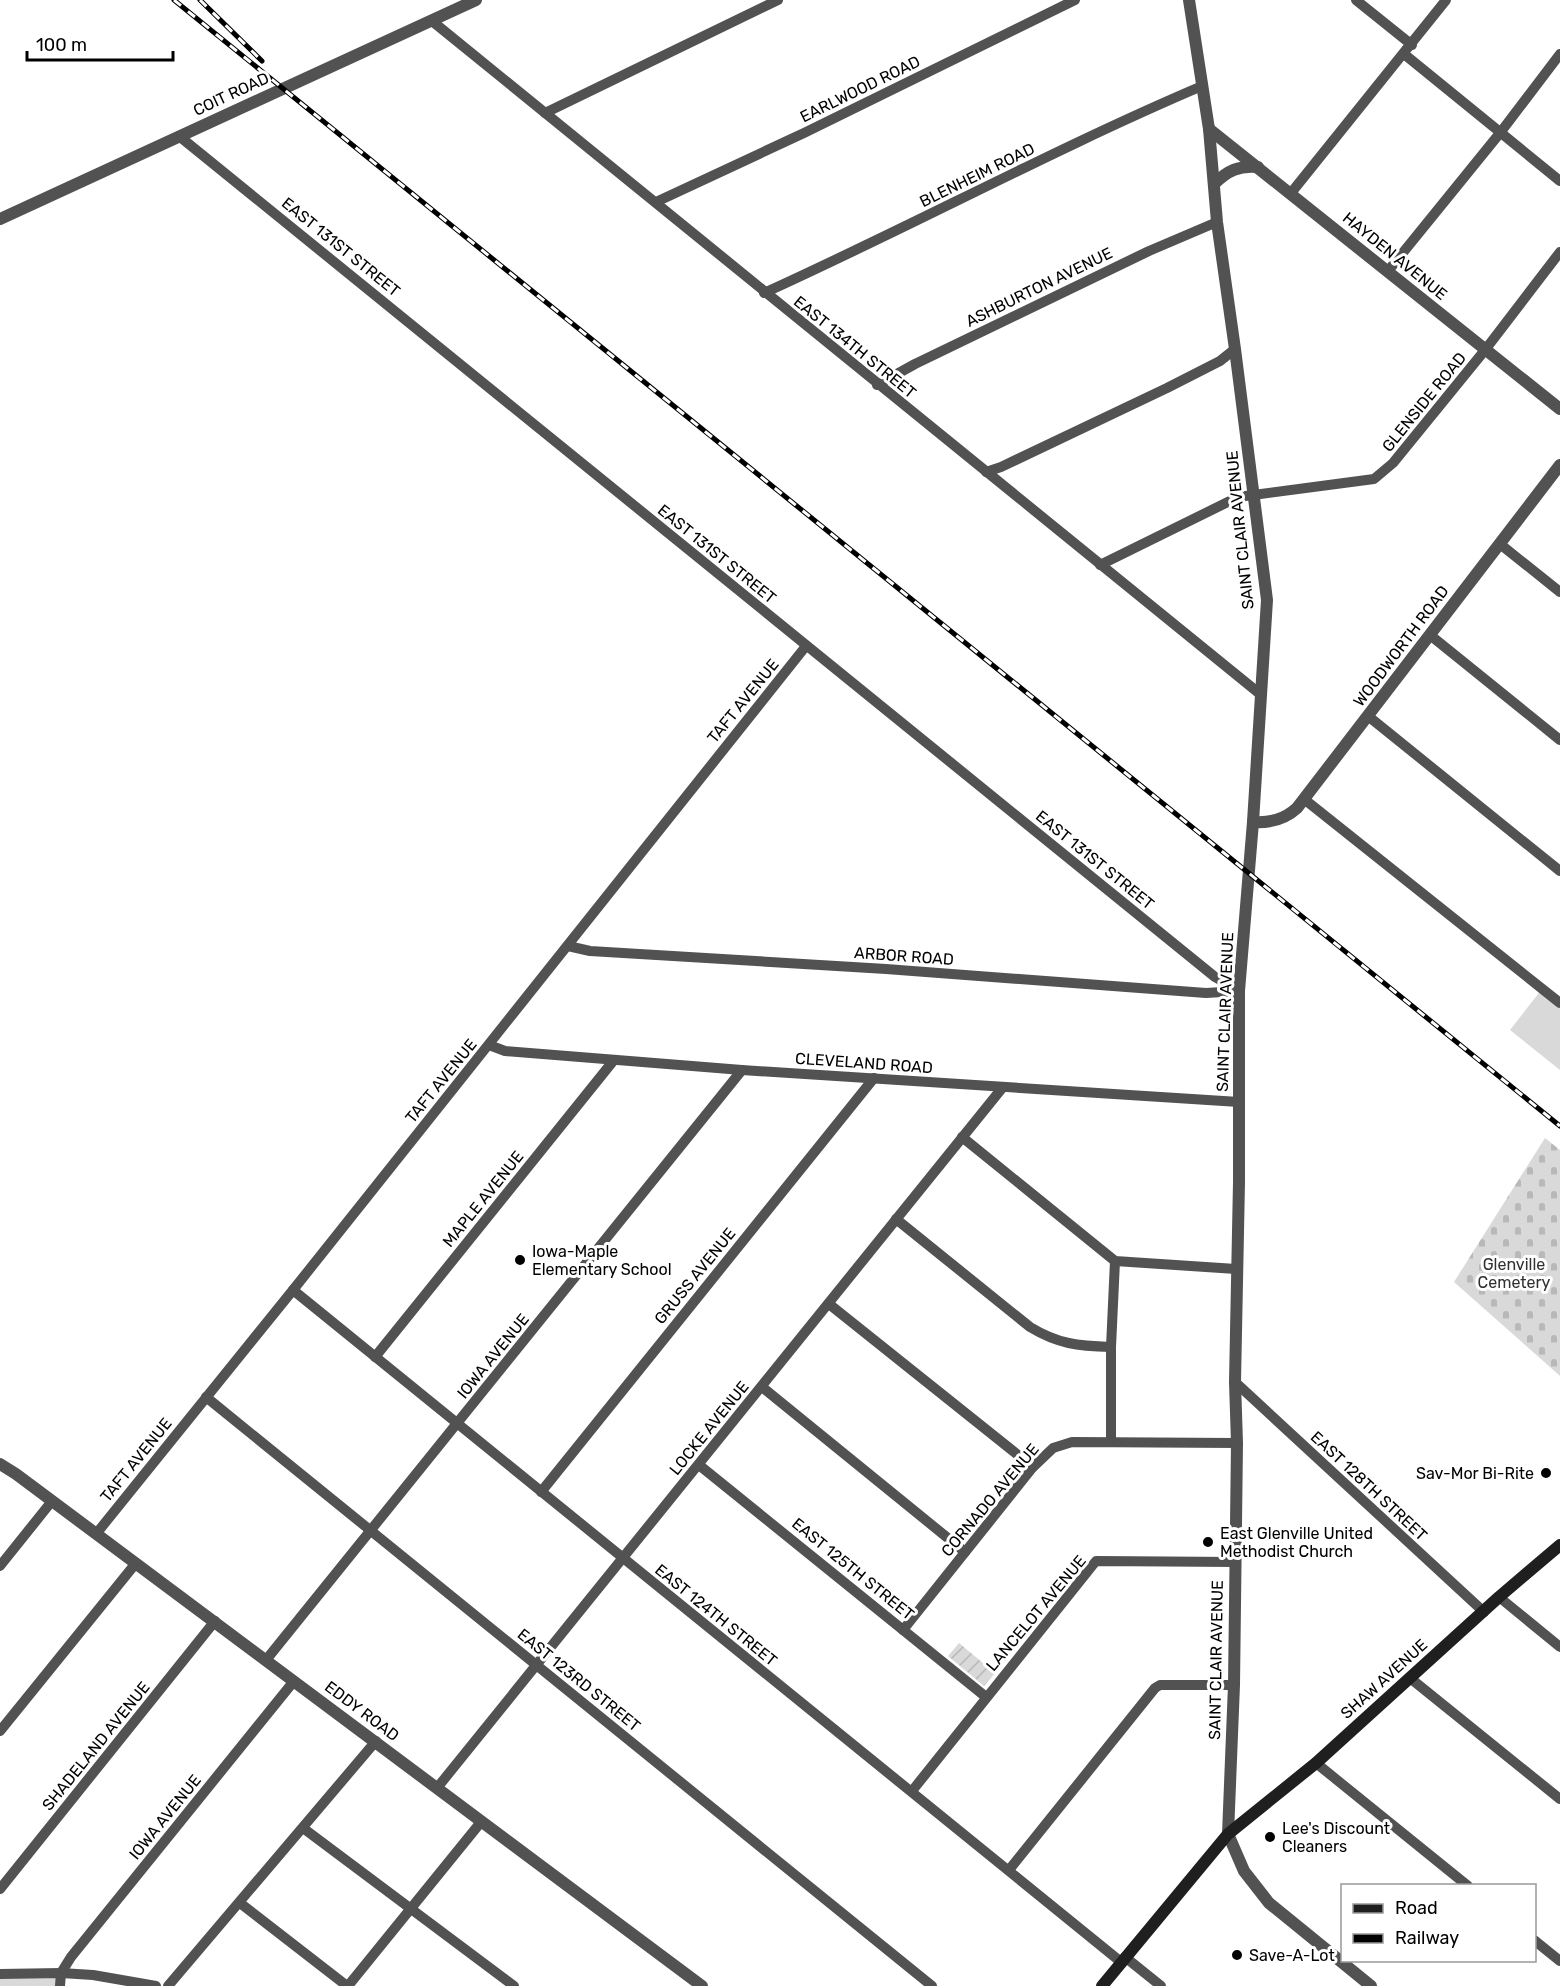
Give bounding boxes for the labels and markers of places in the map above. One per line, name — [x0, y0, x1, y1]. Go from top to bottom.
place label: Iowa-Maple Elementary School — [532, 1242, 672, 1279]
marker: Iowa-Maple Elementary School — [513, 1253, 527, 1267]
place label: Sav-Mor Bi-Rite — [1416, 1464, 1534, 1483]
marker: Sav-Mor Bi-Rite — [1539, 1466, 1553, 1480]
place label: East Glenville United Methodist Church — [1220, 1524, 1373, 1561]
marker: East Glenville United Methodist Church — [1201, 1535, 1215, 1549]
place label: Lee's Discount Cleaners — [1282, 1819, 1390, 1856]
marker: Lee's Discount Cleaners — [1263, 1830, 1277, 1844]
place label: Save-A-Lot — [1249, 1946, 1335, 1965]
marker: Save-A-Lot — [1230, 1948, 1244, 1962]

